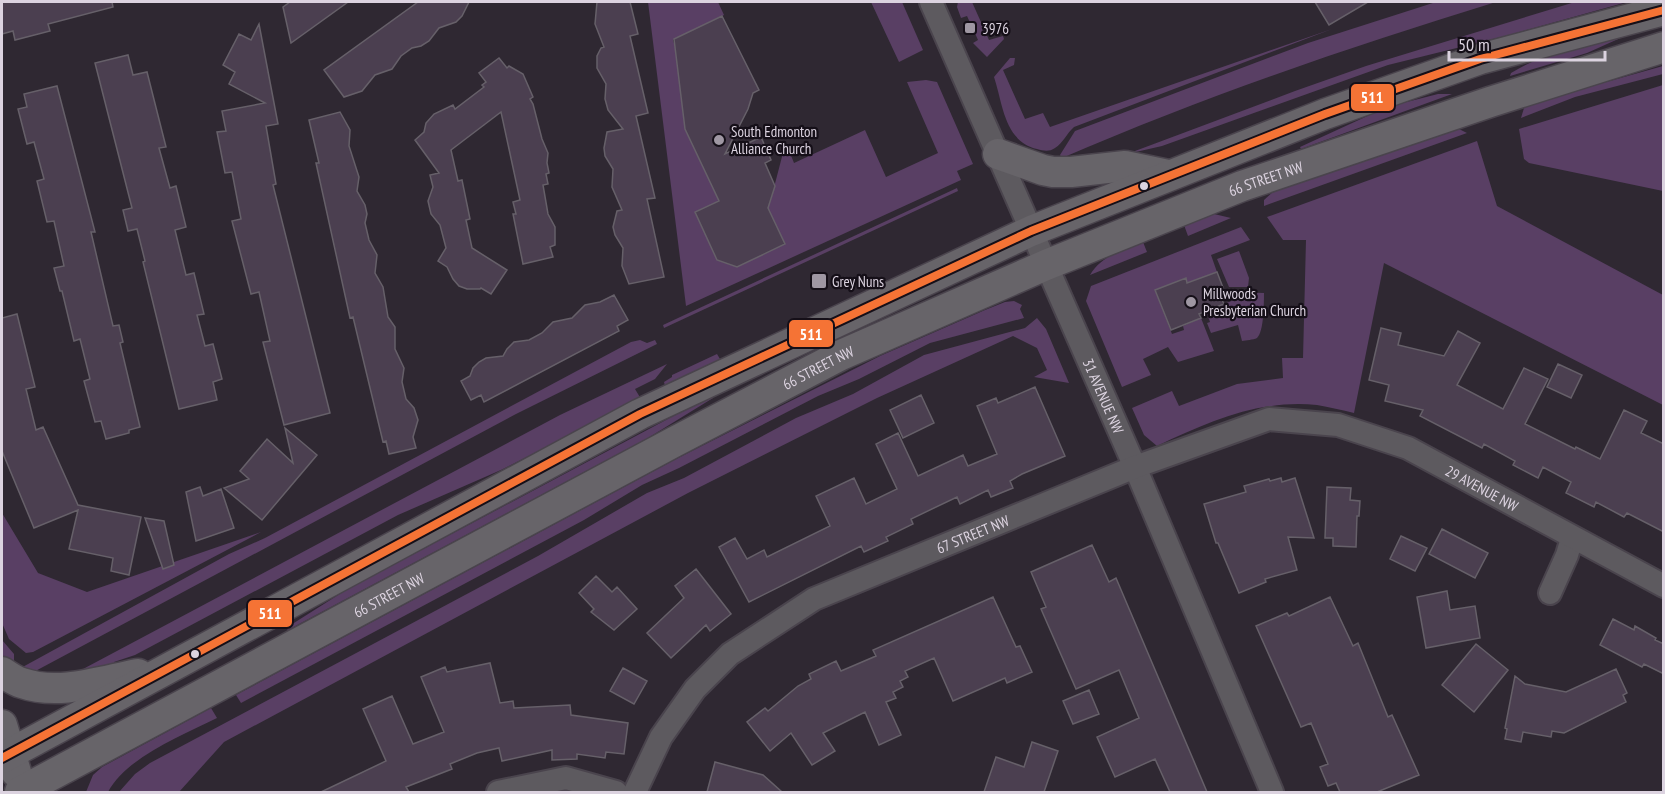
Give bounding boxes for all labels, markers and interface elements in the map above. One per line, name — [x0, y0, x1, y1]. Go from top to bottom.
place label: 3976 — [982, 19, 1009, 38]
marker: 3976 — [963, 21, 977, 35]
scale bar — [1449, 24, 1605, 62]
text: 50 m — [1458, 33, 1490, 56]
line badge: 511 — [1350, 83, 1395, 112]
text: 511 — [1361, 87, 1383, 107]
place label: South Edmonton Alliance Church — [731, 122, 817, 158]
marker: South Edmonton Alliance Church — [712, 133, 726, 147]
street label: 66 STREET NW — [1225, 157, 1305, 200]
unlabelled marker — [1138, 180, 1150, 192]
marker: Grey Nuns — [810, 272, 828, 290]
place label: Grey Nuns — [832, 272, 884, 291]
place label: Millwoods Presbyterian Church — [1203, 284, 1306, 320]
marker: Millwoods Presbyterian Church — [1184, 295, 1198, 309]
line badge: 511 — [788, 319, 834, 348]
text: 511 — [800, 324, 822, 344]
street label: 66 STREET NW — [779, 341, 856, 393]
street label: 31 AVENUE NW — [1079, 355, 1129, 436]
street label: 29 AVENUE NW — [1442, 461, 1522, 515]
street label: 67 STREET NW — [933, 510, 1012, 557]
street label: 66 STREET NW — [350, 568, 427, 621]
line badge: 511 — [247, 599, 293, 628]
text: 511 — [259, 603, 281, 623]
unlabelled marker — [189, 648, 201, 660]

